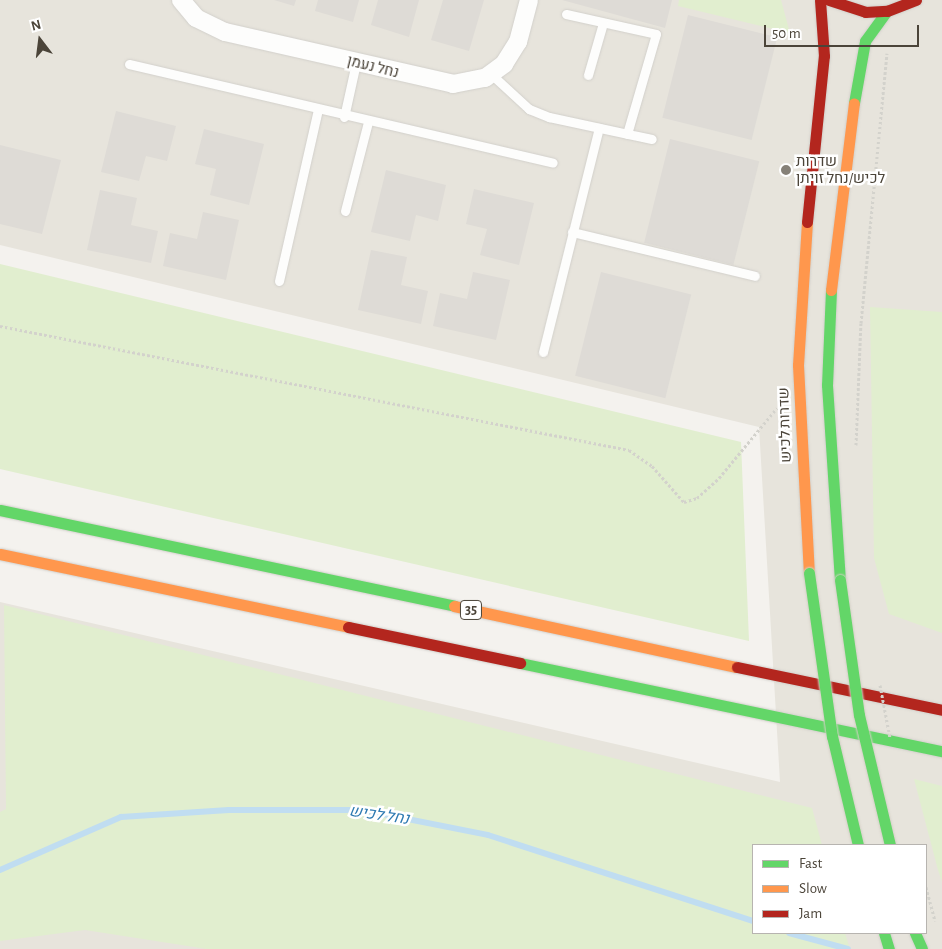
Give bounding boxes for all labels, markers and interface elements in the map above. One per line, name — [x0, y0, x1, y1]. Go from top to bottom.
north arrow — [15, 15, 65, 65]
scale bar — [767, 15, 922, 47]
text: N — [30, 17, 43, 34]
text: 50 m — [772, 26, 801, 41]
street label: נחל נעמן — [345, 52, 401, 82]
place label: שדרות לכיש/נחל זויתן — [796, 152, 885, 187]
marker: שדרות לכיש/נחל זויתן — [780, 164, 792, 176]
street label: שדרות לכיש — [775, 387, 795, 463]
road number: 35 — [460, 598, 482, 622]
water label: נחל לכיש — [348, 801, 410, 829]
legend — [752, 844, 927, 934]
text: Fast — [799, 856, 822, 871]
text: Slow — [799, 881, 827, 896]
text: Jam — [799, 906, 822, 921]

